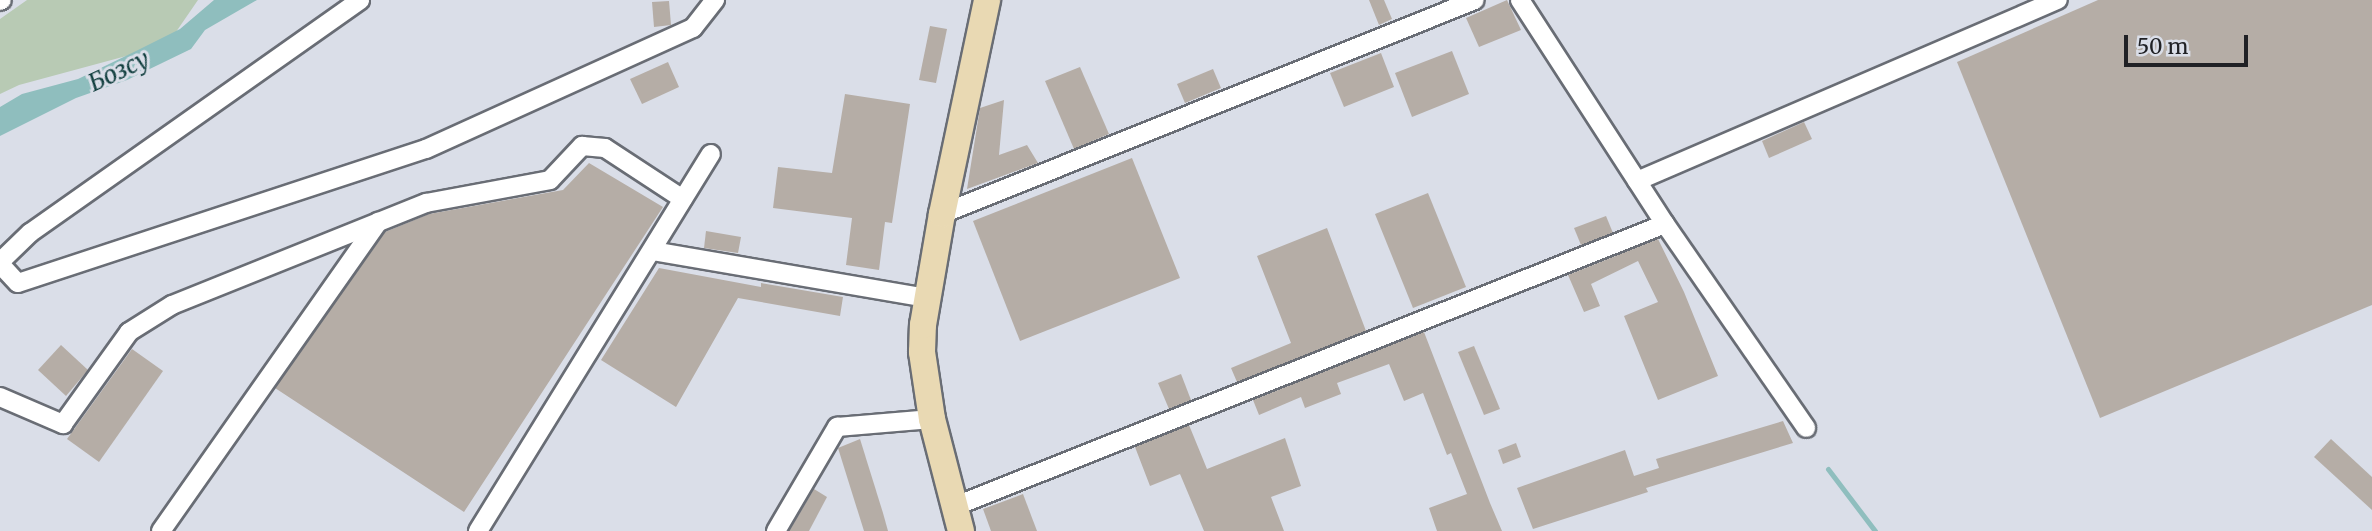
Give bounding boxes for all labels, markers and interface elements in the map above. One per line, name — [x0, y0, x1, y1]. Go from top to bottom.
scale bar — [2127, 21, 2251, 65]
text: 50 m — [2137, 33, 2188, 60]
water label: Бозсу — [84, 44, 154, 98]

